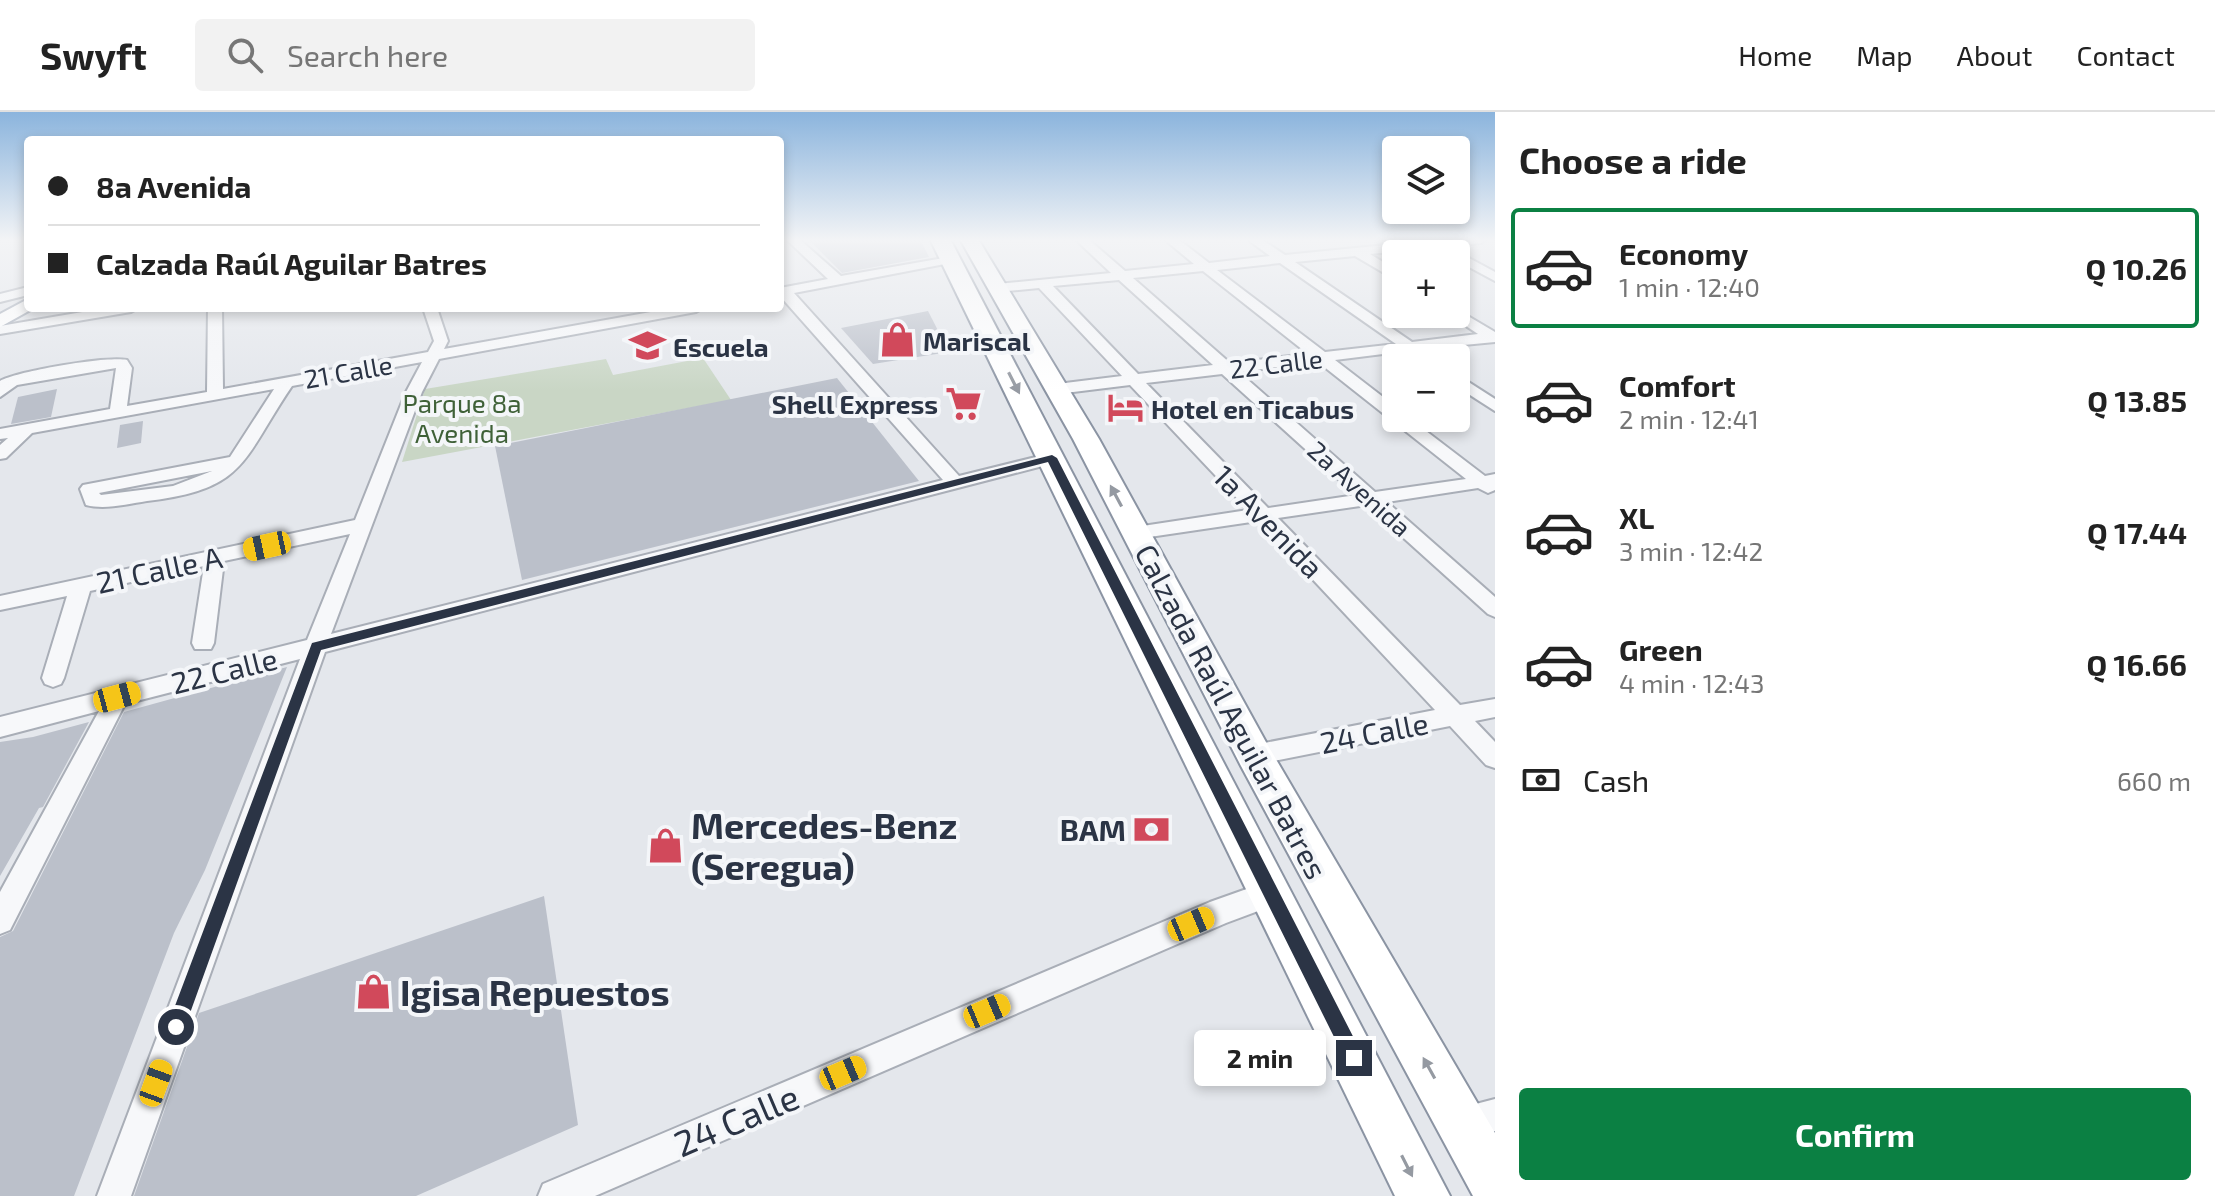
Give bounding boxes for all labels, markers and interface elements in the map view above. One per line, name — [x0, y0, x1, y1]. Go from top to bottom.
search box — [195, 19, 755, 91]
text: Swyft — [40, 32, 147, 78]
icon: search — [223, 33, 267, 77]
text: Search here — [287, 37, 448, 73]
text: Home — [1738, 38, 1812, 72]
text: Map — [1856, 38, 1913, 72]
text: About — [1957, 38, 2032, 72]
text: Contact — [2076, 38, 2175, 72]
map controls — [1382, 136, 1470, 432]
button: layers — [1382, 136, 1470, 224]
text: Choose a ride — [1519, 138, 1747, 181]
text: 8a Avenida — [96, 168, 251, 204]
icon: car — [1523, 232, 1595, 304]
text: Economy — [1619, 235, 1748, 271]
button: + — [1382, 240, 1470, 328]
text: Calzada Raúl Aguilar Batres — [96, 245, 487, 281]
text: Q 10.26 — [2086, 250, 2187, 286]
text: 1 min · 12:40 — [1619, 271, 1760, 302]
shop icon: Mariscal — [878, 321, 916, 359]
place label: Mariscal — [923, 325, 1031, 356]
school or university icon: Escuela — [628, 327, 666, 365]
place label: Escuela — [673, 331, 769, 362]
street label: 22 Calle — [1228, 342, 1324, 384]
button: − — [1382, 344, 1470, 432]
street label: 21 Calle — [301, 348, 395, 394]
icon: car — [1523, 364, 1595, 436]
text: Comfort — [1619, 367, 1736, 403]
one-way arrow — [1007, 371, 1020, 394]
text: Q 13.85 — [2087, 382, 2187, 418]
supermarket icon: Shell Express — [945, 384, 983, 422]
park label: Parque 8a Avenida — [402, 387, 522, 448]
place label: Shell Express — [772, 388, 938, 419]
hotel icon: Hotel en Ticabus — [1106, 389, 1144, 427]
place label: Hotel en Ticabus — [1151, 393, 1354, 424]
text: 2 min · 12:41 — [1619, 403, 1759, 434]
street label: 2a Avenida — [1302, 434, 1418, 542]
street label: 1a Avenida — [1206, 457, 1332, 585]
one-way arrow — [1109, 485, 1123, 507]
icon: car — [1523, 496, 1595, 568]
text: XL — [1619, 499, 1654, 535]
text: Q 17.44 — [2087, 514, 2187, 550]
car — [241, 529, 293, 563]
text: 3 min · 12:42 — [1619, 535, 1763, 566]
street label: 21 Calle A — [93, 538, 225, 600]
street label: Calzada Raúl Aguilar Batres — [1128, 538, 1336, 884]
icon: car — [1523, 628, 1595, 700]
text: Green — [1619, 631, 1703, 667]
street label: 22 Calle — [167, 639, 281, 701]
text: Q 16.66 — [2087, 646, 2187, 682]
text: 4 min · 12:43 — [1619, 667, 1764, 698]
car — [91, 679, 143, 715]
street label: 24 Calle — [1317, 704, 1431, 760]
icon: cash — [1519, 758, 1563, 802]
text: Cash — [1583, 762, 1649, 798]
text: 660 m — [2117, 765, 2191, 796]
place label: Mercedes-Benz (Seregua) — [691, 803, 957, 887]
bank icon: BAM — [1133, 810, 1171, 848]
place label: BAM — [1060, 811, 1126, 847]
shop icon: Mercedes-Benz (Seregua) — [646, 826, 684, 864]
car — [1164, 904, 1218, 944]
place label: Igisa Repuestos — [400, 970, 670, 1013]
shop icon: Igisa Repuestos — [355, 972, 393, 1010]
car — [960, 991, 1014, 1031]
route start — [158, 1009, 194, 1045]
callout: 2 min — [1194, 1030, 1326, 1086]
route end — [1336, 1040, 1372, 1076]
text: 2 min — [1227, 1042, 1293, 1073]
car — [816, 1053, 870, 1093]
car — [137, 1056, 175, 1110]
one-way arrow — [1422, 1056, 1436, 1079]
street label: 24 Calle — [667, 1074, 805, 1164]
button: Confirm — [1519, 1088, 2191, 1180]
one-way arrow — [1401, 1154, 1414, 1177]

